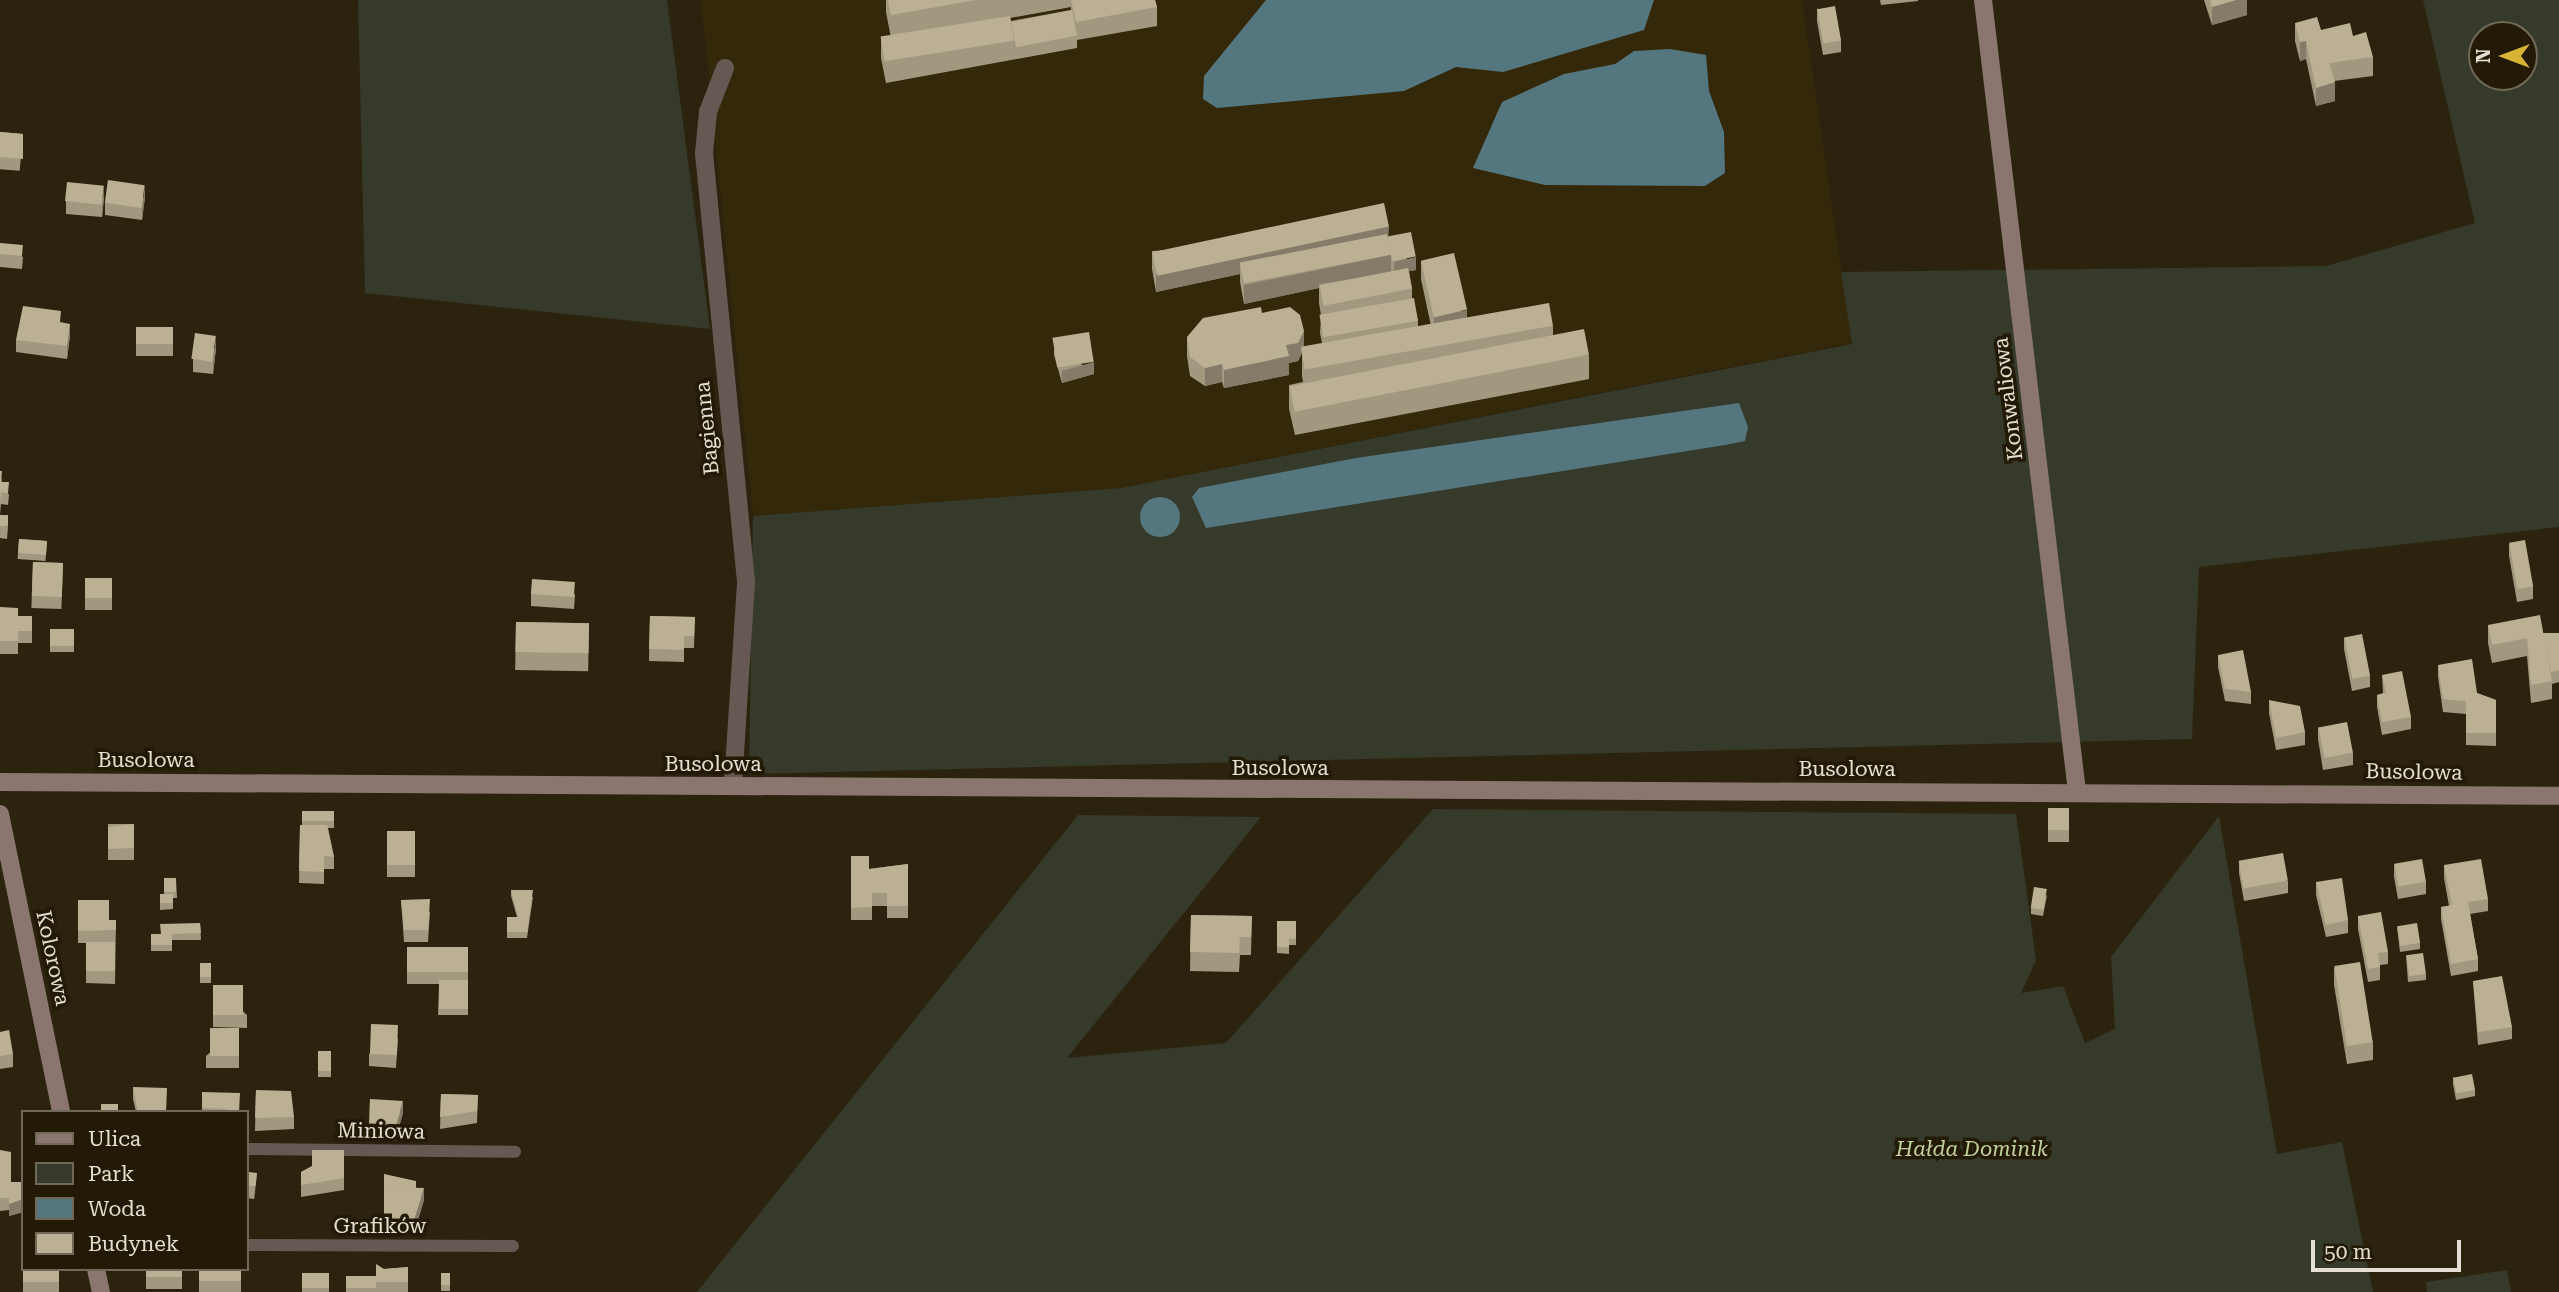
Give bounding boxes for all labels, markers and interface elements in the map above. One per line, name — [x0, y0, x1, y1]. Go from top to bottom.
north arrow — [2468, 21, 2538, 91]
text: N — [2472, 49, 2495, 63]
street label: Konwaliowa — [1988, 336, 2028, 462]
street label: Bagienna — [690, 380, 724, 476]
street label: Busolowa — [97, 747, 195, 773]
street label: Busolowa — [664, 751, 762, 777]
street label: Busolowa — [1231, 755, 1329, 781]
street label: Busolowa — [1798, 756, 1896, 782]
street label: Busolowa — [2365, 759, 2463, 785]
street label: Kolorowa — [31, 908, 75, 1008]
legend — [21, 1110, 248, 1271]
street label: Miniowa — [337, 1118, 425, 1144]
text: Ulica — [88, 1127, 141, 1151]
park label: Hałda Dominik — [1896, 1136, 2048, 1162]
text: Park — [88, 1162, 134, 1186]
text: Woda — [88, 1197, 146, 1221]
street label: Grafików — [334, 1213, 426, 1239]
scale bar — [2314, 1226, 2464, 1270]
text: Budynek — [88, 1232, 179, 1256]
text: 50 m — [2324, 1240, 2372, 1264]

